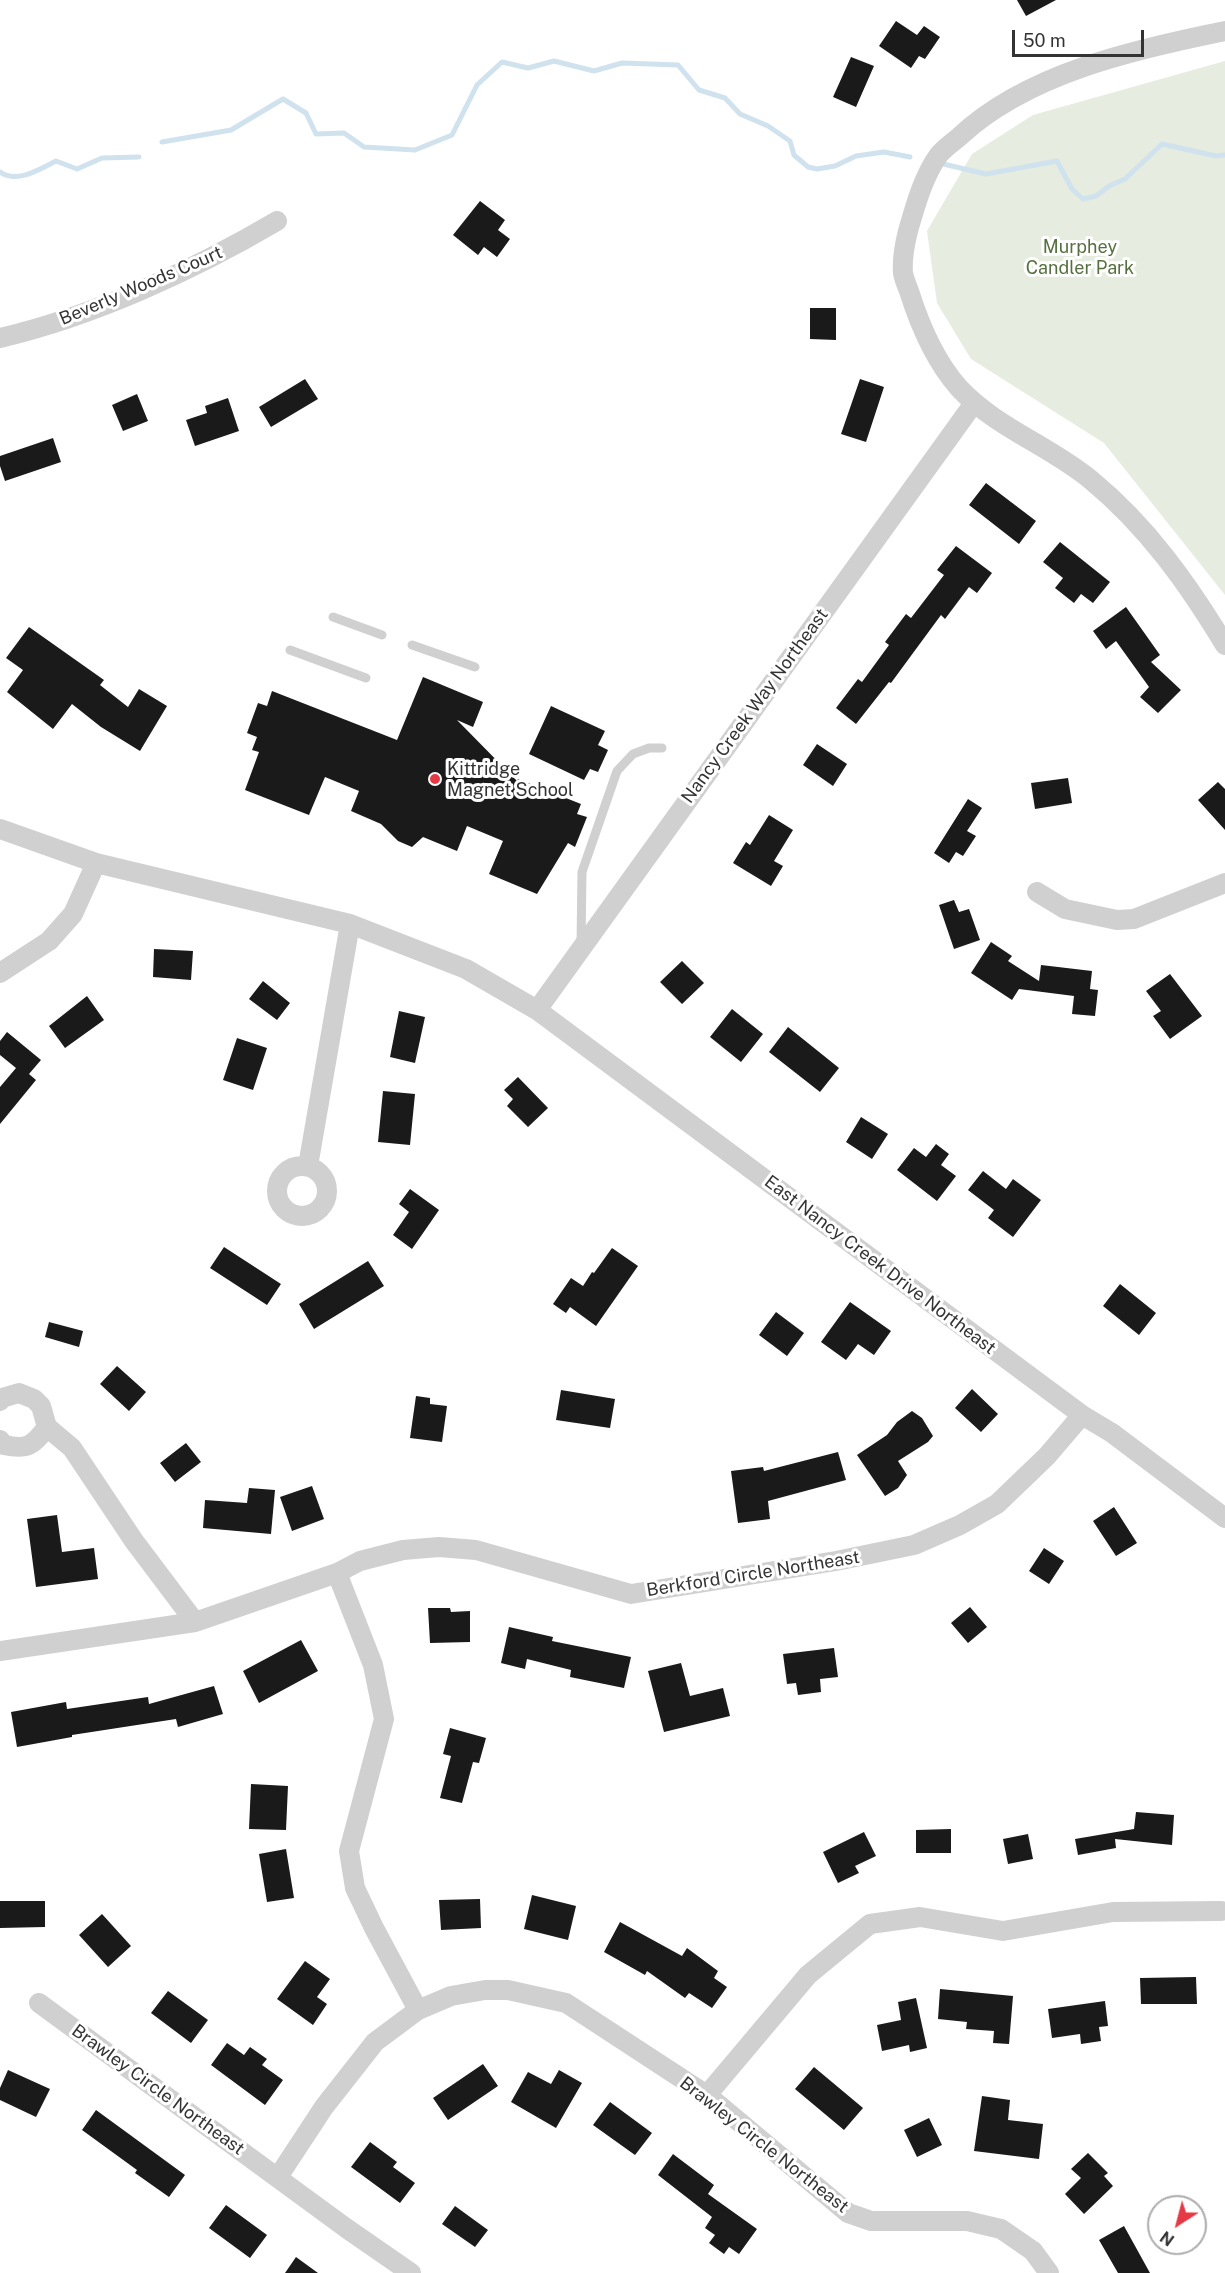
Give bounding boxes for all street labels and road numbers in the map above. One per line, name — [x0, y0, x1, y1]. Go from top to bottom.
street label: Beverly Woods Court — [56, 242, 226, 330]
street label: Nancy Creek Way Northeast — [677, 604, 833, 808]
street label: East Nancy Creek Drive Northeast — [760, 1171, 1000, 1359]
street label: Berkford Circle Northeast — [645, 1546, 861, 1602]
street label: Brawley Circle Northeast — [67, 2020, 249, 2160]
street label: Brawley Circle Northeast — [675, 2072, 853, 2218]

